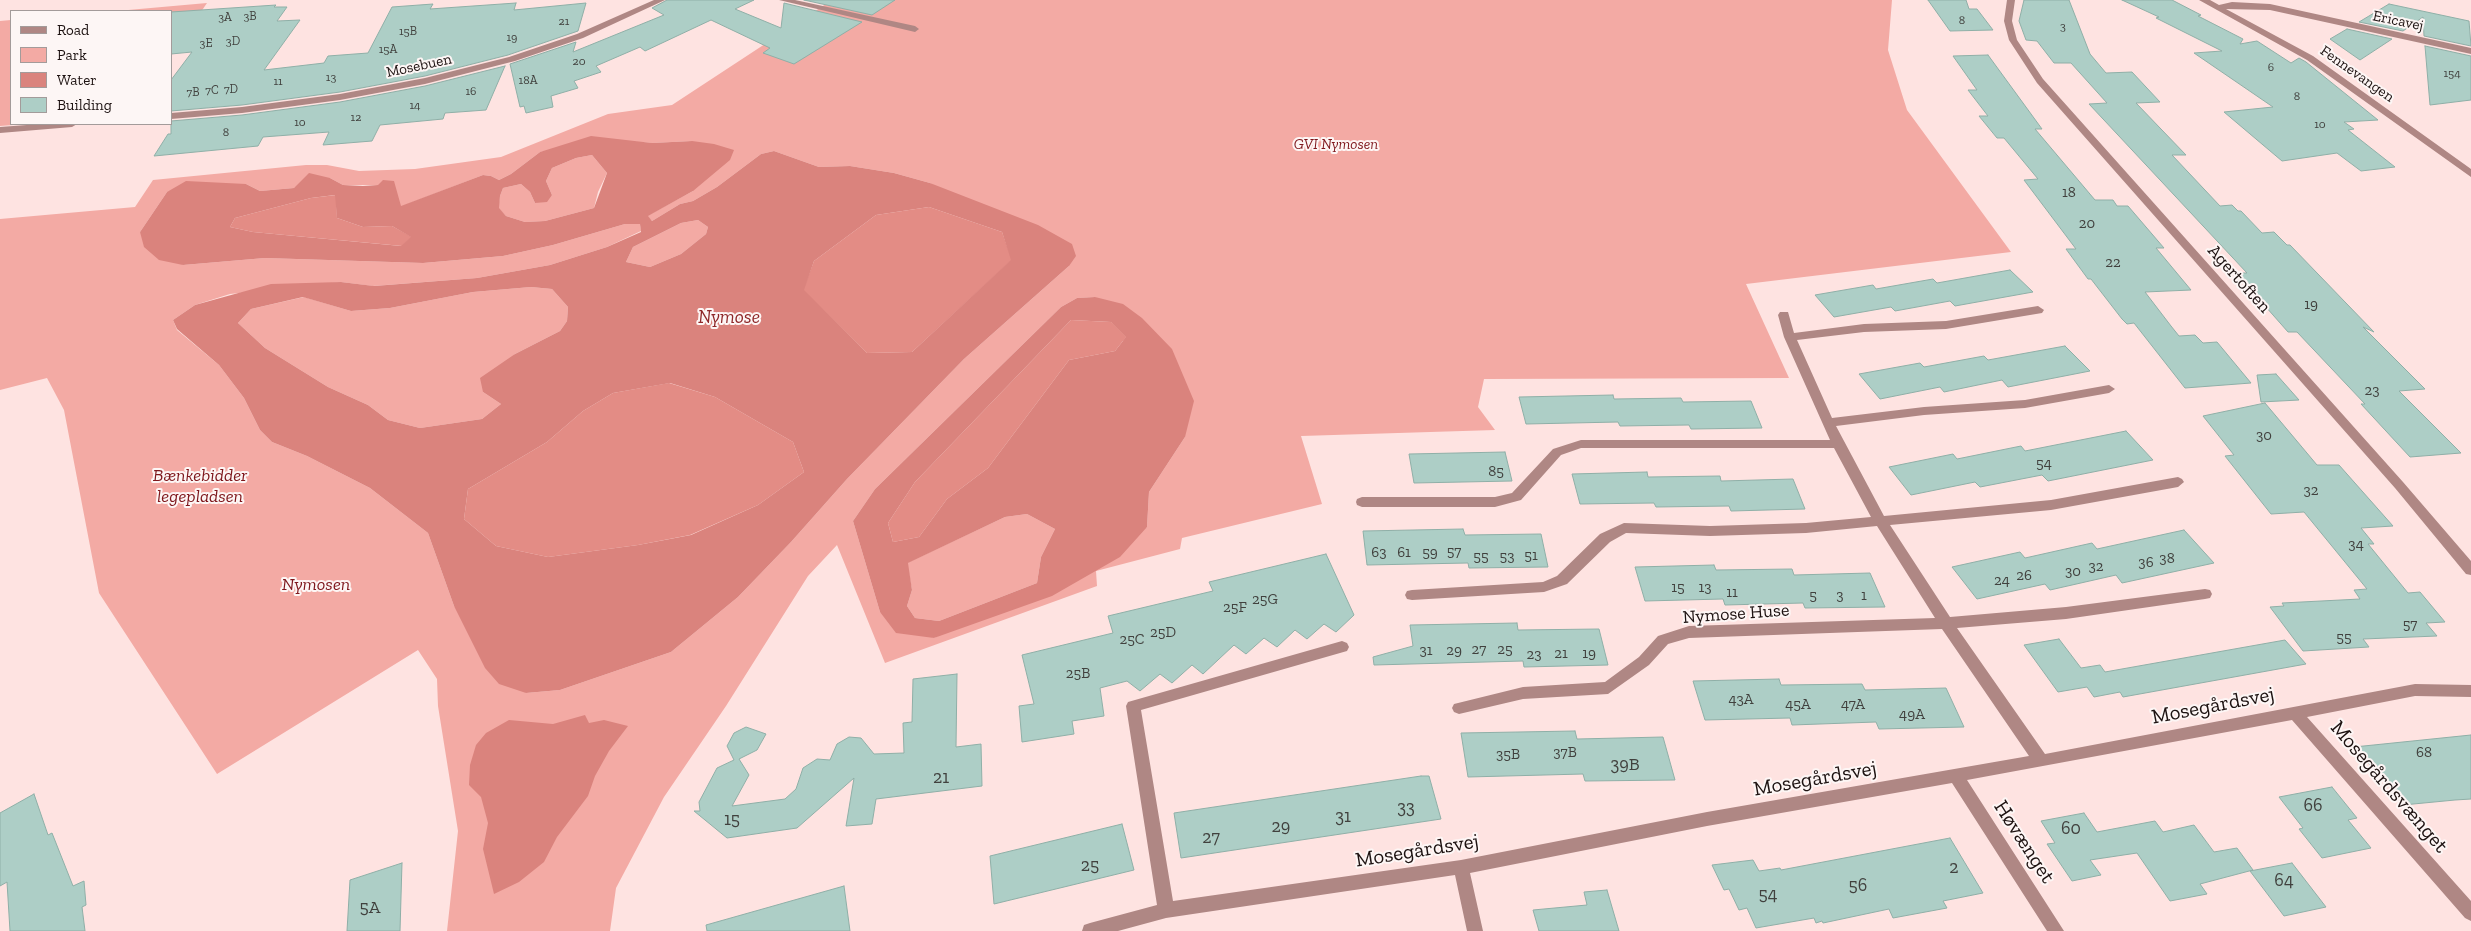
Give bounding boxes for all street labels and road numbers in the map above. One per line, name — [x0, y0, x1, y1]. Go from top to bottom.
street label: Ericavej — [2371, 7, 2425, 35]
street label: Fennevangen — [2316, 42, 2398, 106]
street label: Mosebuen — [385, 50, 453, 82]
street label: Agertoften — [2203, 240, 2275, 318]
street label: Nymose Huse — [1682, 600, 1790, 628]
street label: Mosegårdsvej — [2149, 682, 2277, 730]
street label: Mosegårdsvænget — [2325, 716, 2453, 858]
street label: Mosegårdsvej — [1751, 756, 1879, 802]
street label: Høvænget — [1988, 796, 2060, 888]
street label: Mosegårdsvej — [1354, 829, 1480, 873]

